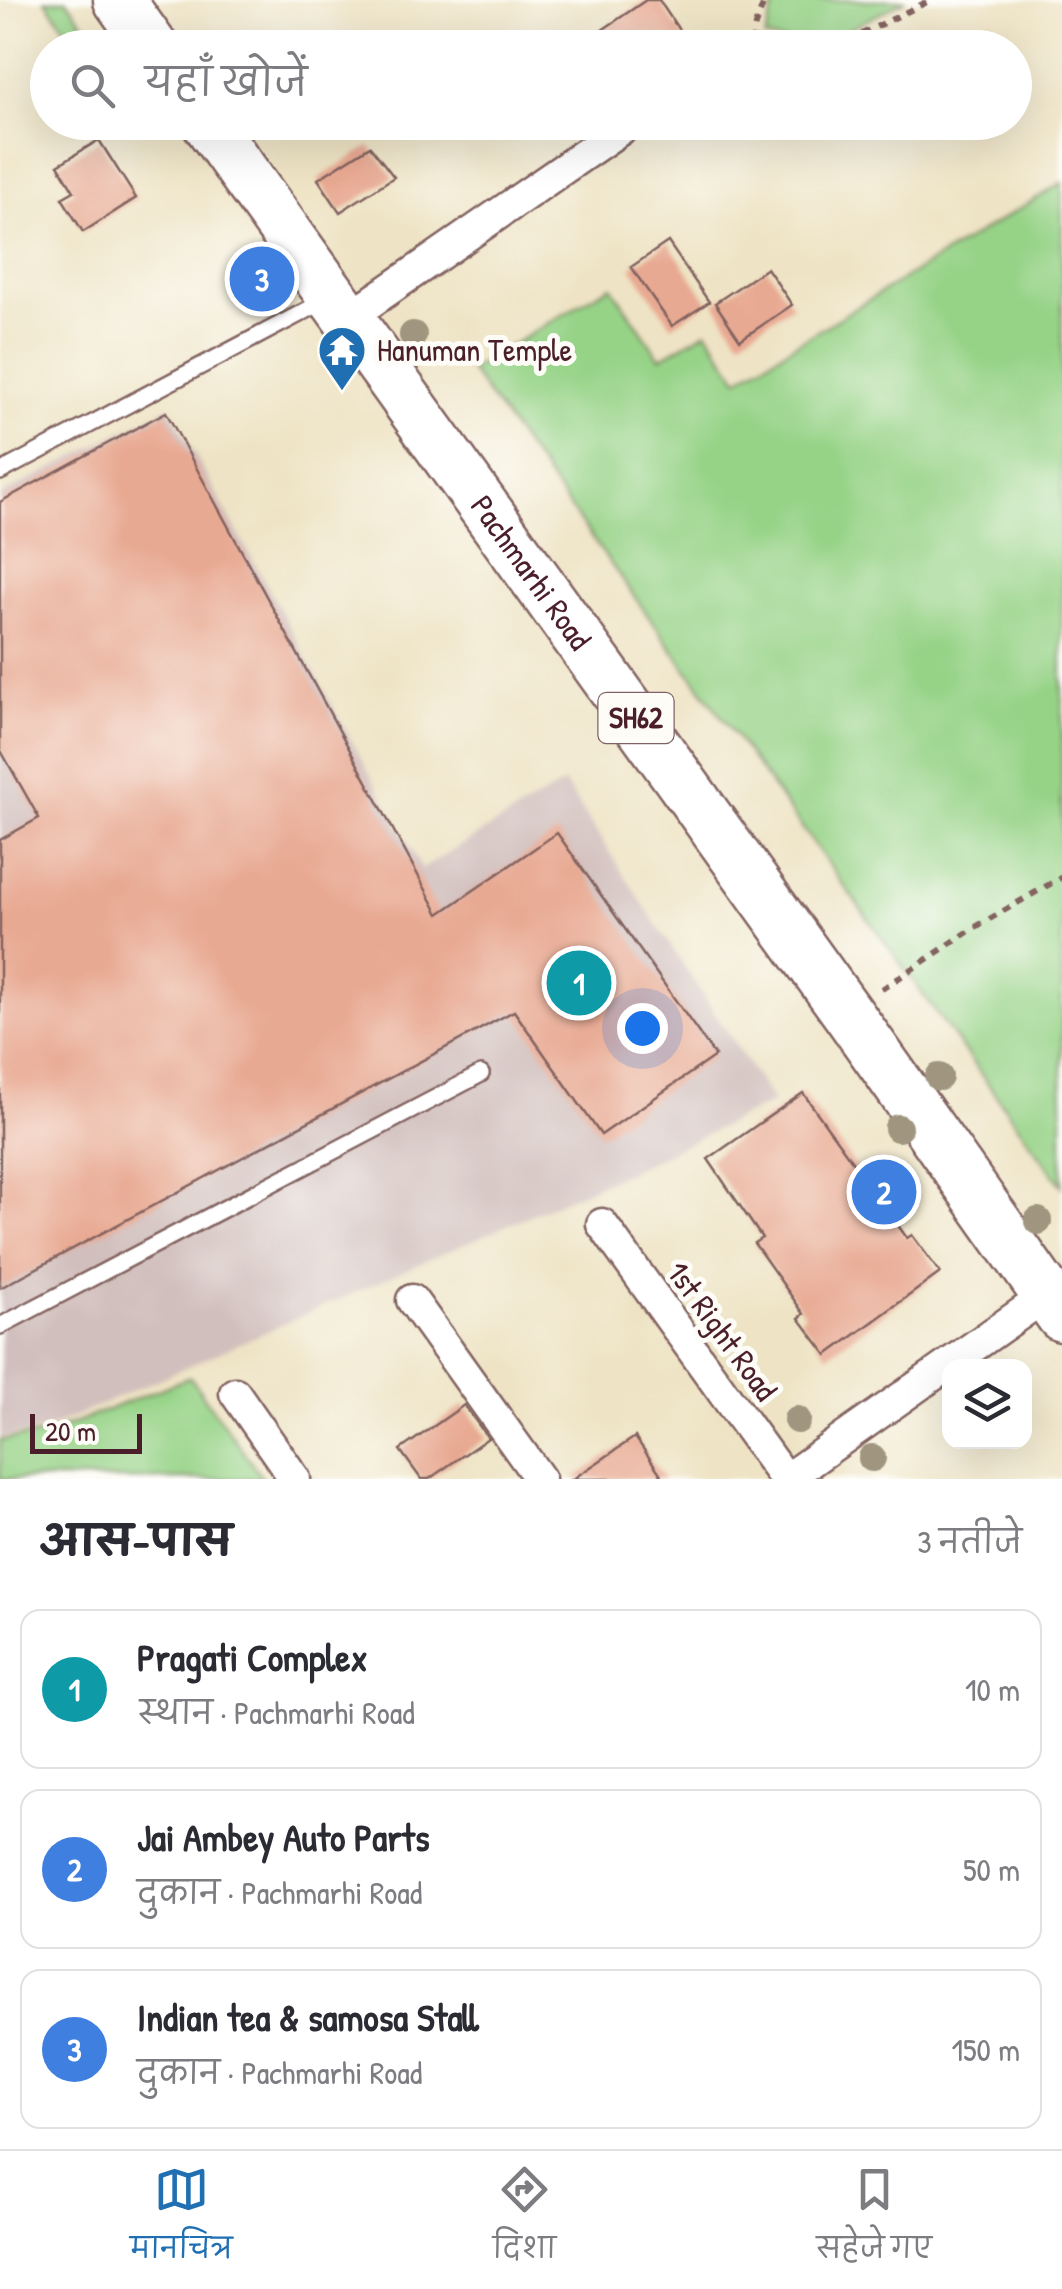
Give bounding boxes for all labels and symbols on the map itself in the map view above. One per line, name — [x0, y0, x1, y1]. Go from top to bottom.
pin: 3 — [230, 242, 294, 316]
temple icon: Hanuman Temple — [316, 324, 368, 392]
place label: Hanuman Temple — [377, 328, 573, 371]
street label: Pachmarhi Road — [461, 486, 602, 658]
road number: SH62 — [598, 693, 674, 743]
pin: 1 — [546, 946, 612, 1020]
your location — [617, 1003, 668, 1054]
pin: 2 — [852, 1154, 916, 1230]
street label: 1st Right Road — [657, 1252, 788, 1409]
scale bar — [30, 1409, 142, 1454]

